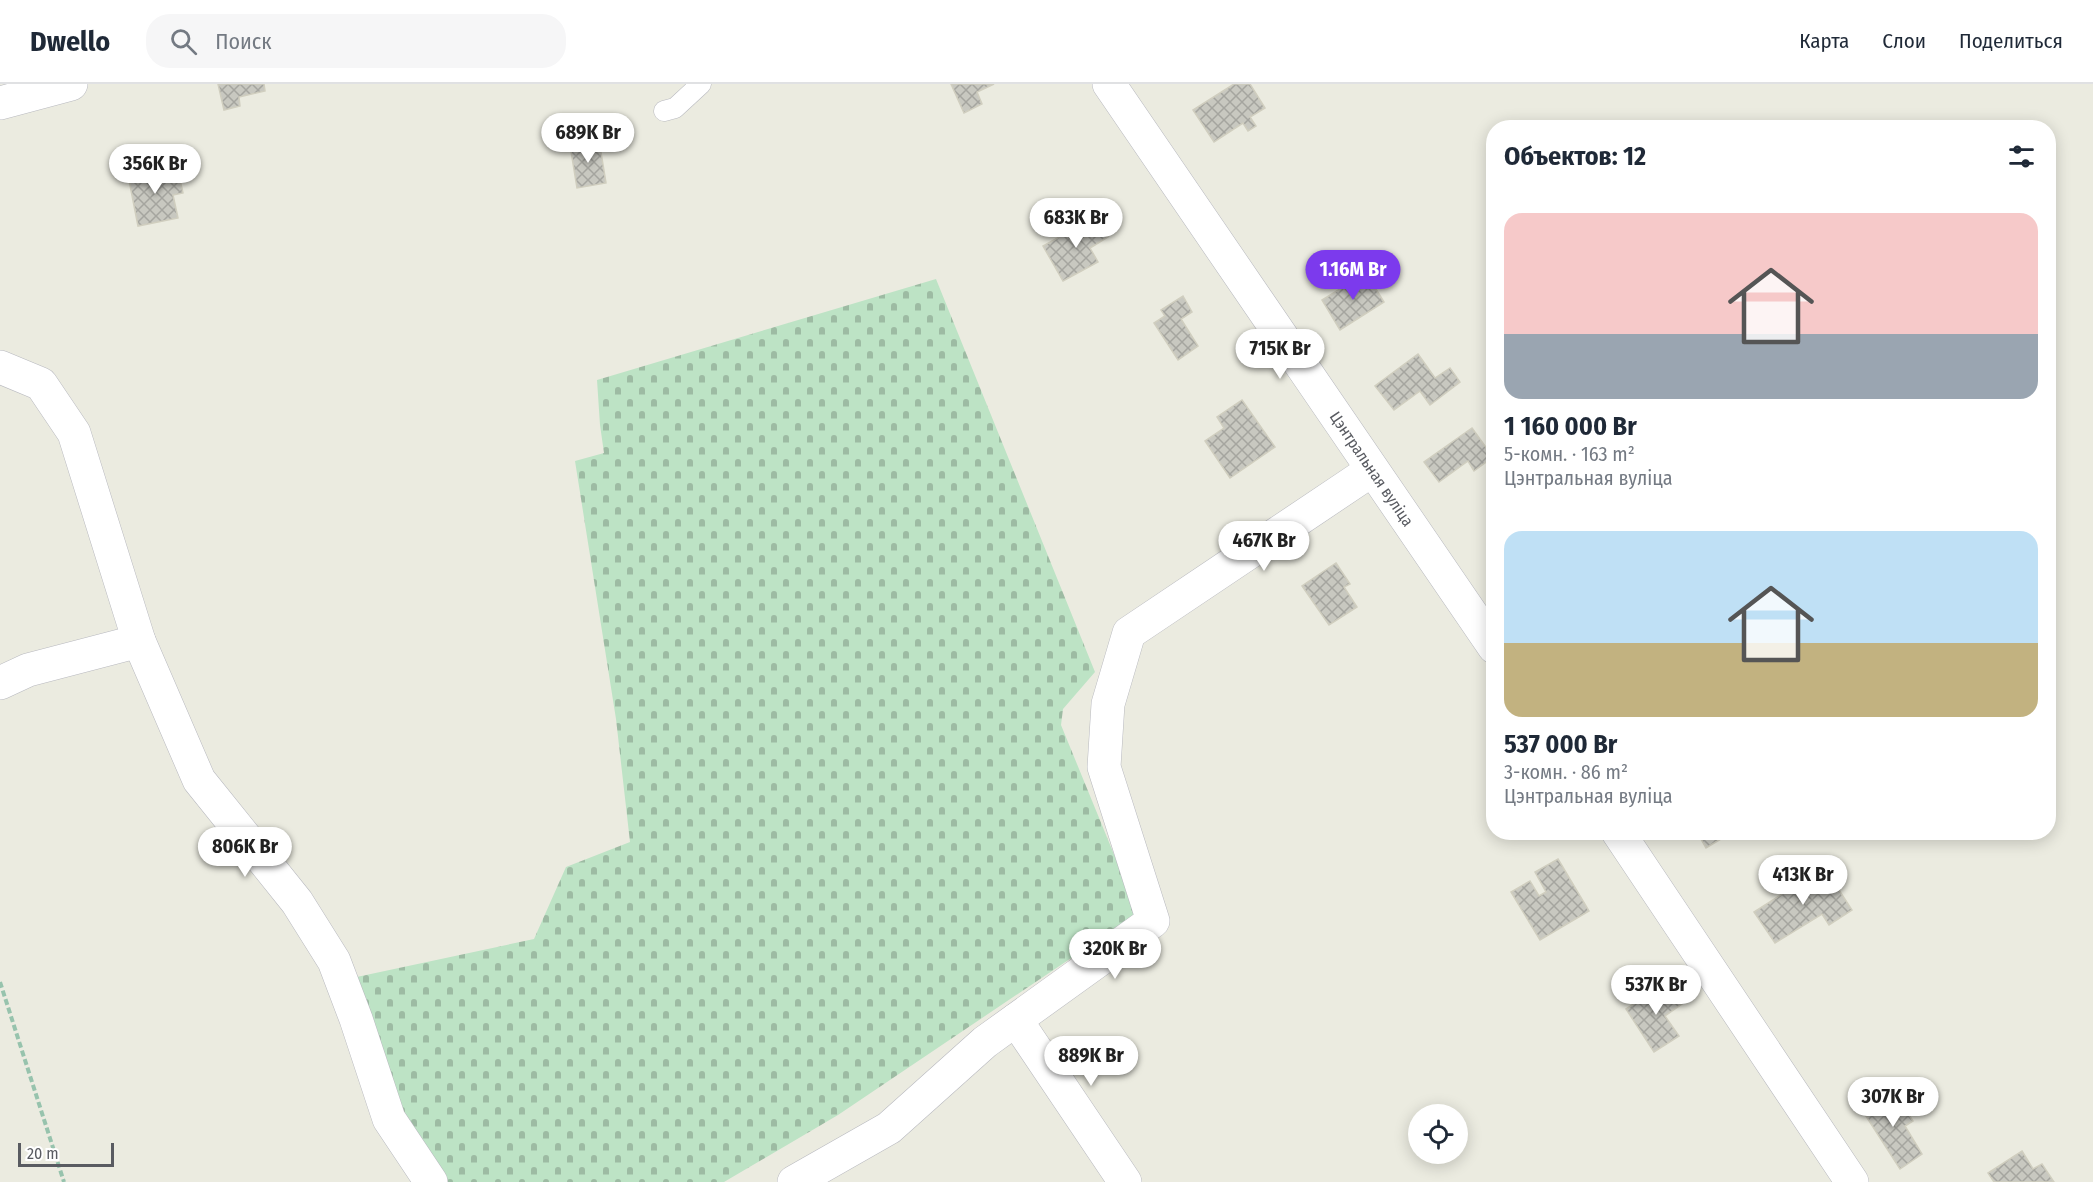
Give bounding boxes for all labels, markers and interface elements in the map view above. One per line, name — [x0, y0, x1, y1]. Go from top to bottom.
search box — [146, 14, 566, 68]
text: Dwello — [30, 25, 110, 58]
icon: search — [167, 25, 200, 58]
text: Поиск — [215, 28, 272, 55]
text: Карта — [1799, 28, 1849, 54]
text: Слои — [1882, 28, 1926, 54]
text: Поделиться — [1959, 28, 2063, 54]
pin: 689K Br — [533, 113, 643, 164]
text: 689K Br — [555, 120, 621, 144]
icon: filters — [2005, 140, 2038, 173]
text: Объектов: 12 — [1504, 141, 1646, 172]
pin: 356K Br — [100, 144, 210, 195]
text: 356K Br — [123, 151, 187, 175]
pin: 683K Br — [1021, 198, 1131, 249]
text: 683K Br — [1044, 205, 1108, 229]
pin: 1.16M Br — [1291, 250, 1415, 301]
icon: home — [1717, 252, 1825, 360]
text: 1.16M Br — [1319, 257, 1387, 281]
pin: 715K Br — [1225, 329, 1335, 380]
text: 715K Br — [1250, 336, 1310, 360]
street label: Цэнтральная вуліца — [1326, 408, 1418, 530]
text: 1 160 000 Br — [1504, 411, 1637, 442]
text: 5-комн. · 163 m² — [1504, 442, 1635, 466]
text: Цэнтральная вуліца — [1504, 466, 1673, 490]
pin: 467K Br — [1209, 521, 1319, 572]
text: 467K Br — [1232, 528, 1296, 552]
icon: home — [1717, 570, 1825, 678]
text: 537 000 Br — [1504, 729, 1617, 760]
text: 3-комн. · 86 m² — [1504, 760, 1628, 784]
text: Цэнтральная вуліца — [1504, 784, 1673, 808]
pin: 806K Br — [190, 827, 300, 878]
text: 806K Br — [212, 834, 278, 858]
pin: 413K Br — [1748, 855, 1858, 906]
text: 413K Br — [1772, 862, 1834, 886]
pin: 320K Br — [1060, 929, 1170, 980]
text: 320K Br — [1083, 936, 1147, 960]
pin: 537K Br — [1601, 965, 1711, 1016]
text: 537K Br — [1625, 972, 1687, 996]
pin: 889K Br — [1036, 1036, 1146, 1087]
text: 889K Br — [1058, 1043, 1124, 1067]
pin: 307K Br — [1838, 1077, 1948, 1128]
text: 307K Br — [1862, 1084, 1924, 1108]
map controls — [1408, 1104, 1468, 1164]
button: locate — [1408, 1104, 1468, 1164]
scale bar — [18, 1140, 114, 1168]
text: 20 m — [27, 1144, 58, 1163]

